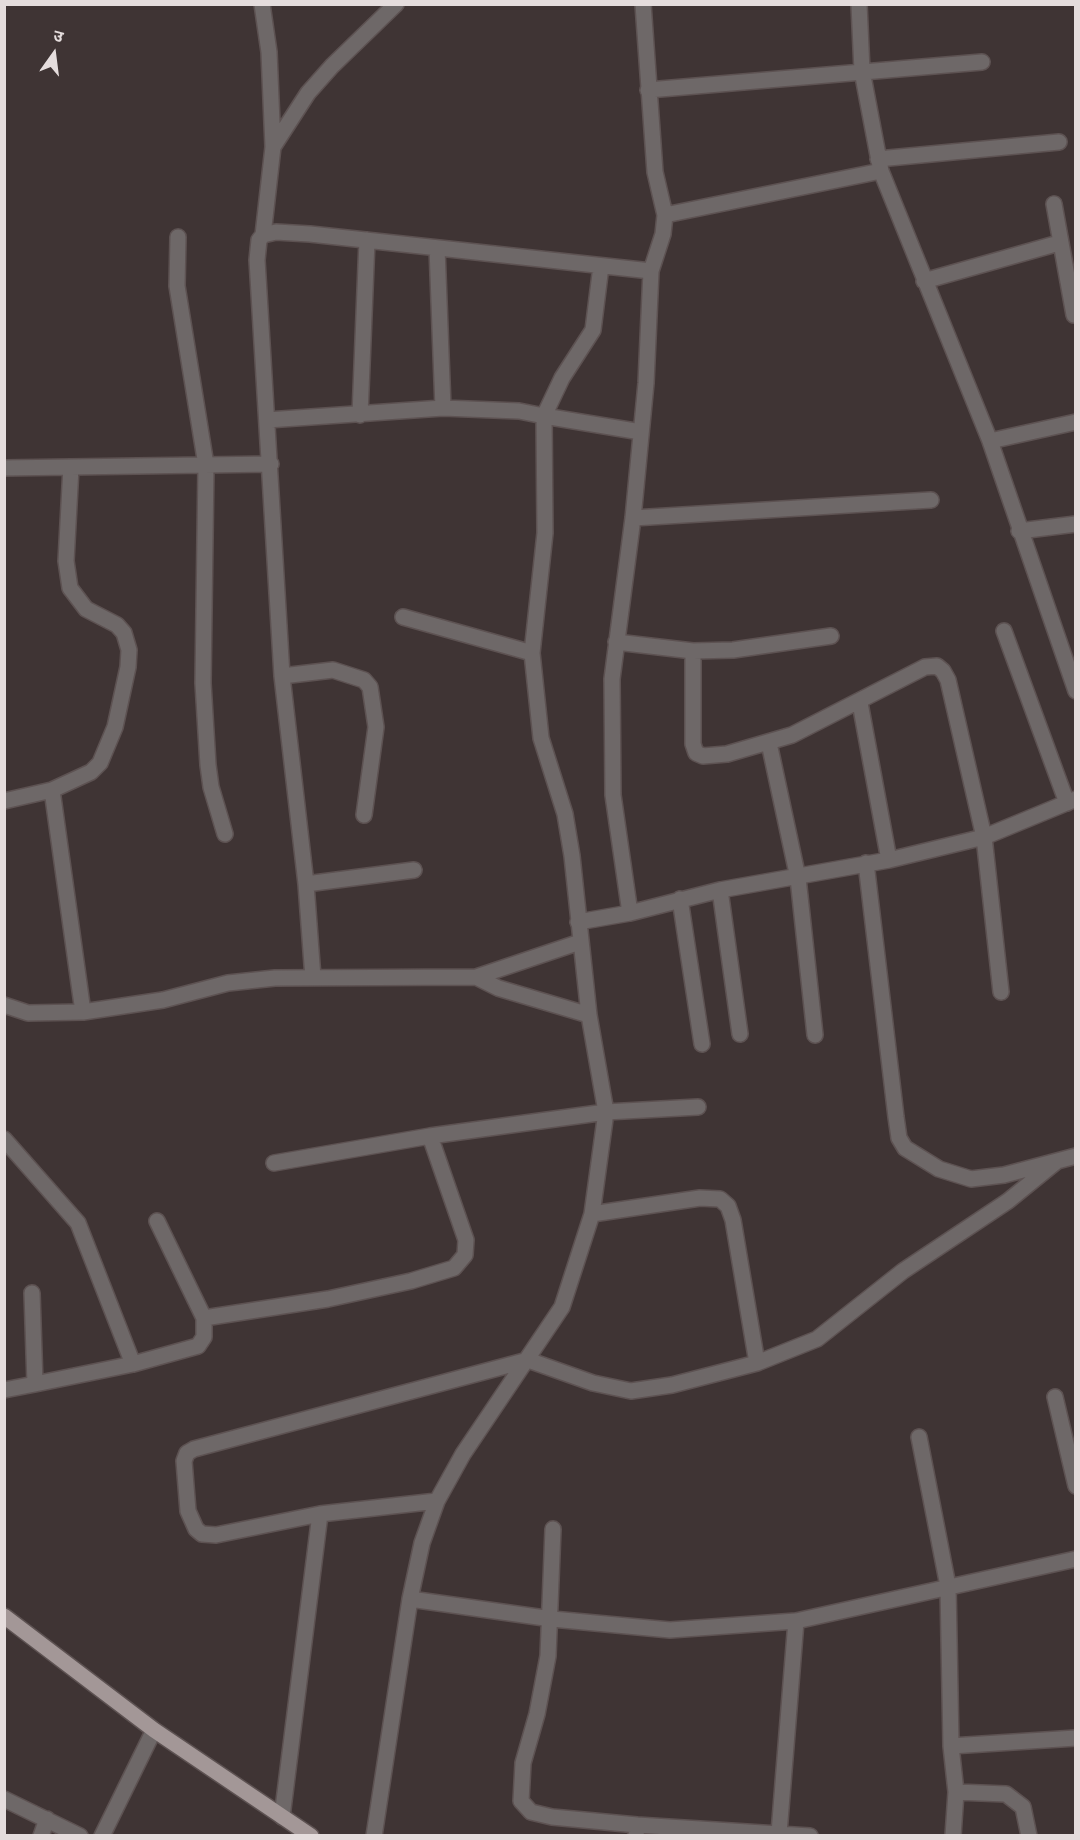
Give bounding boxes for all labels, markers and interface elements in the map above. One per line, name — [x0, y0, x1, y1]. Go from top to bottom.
north arrow — [24, 24, 84, 84]
text: उ — [51, 26, 65, 47]

